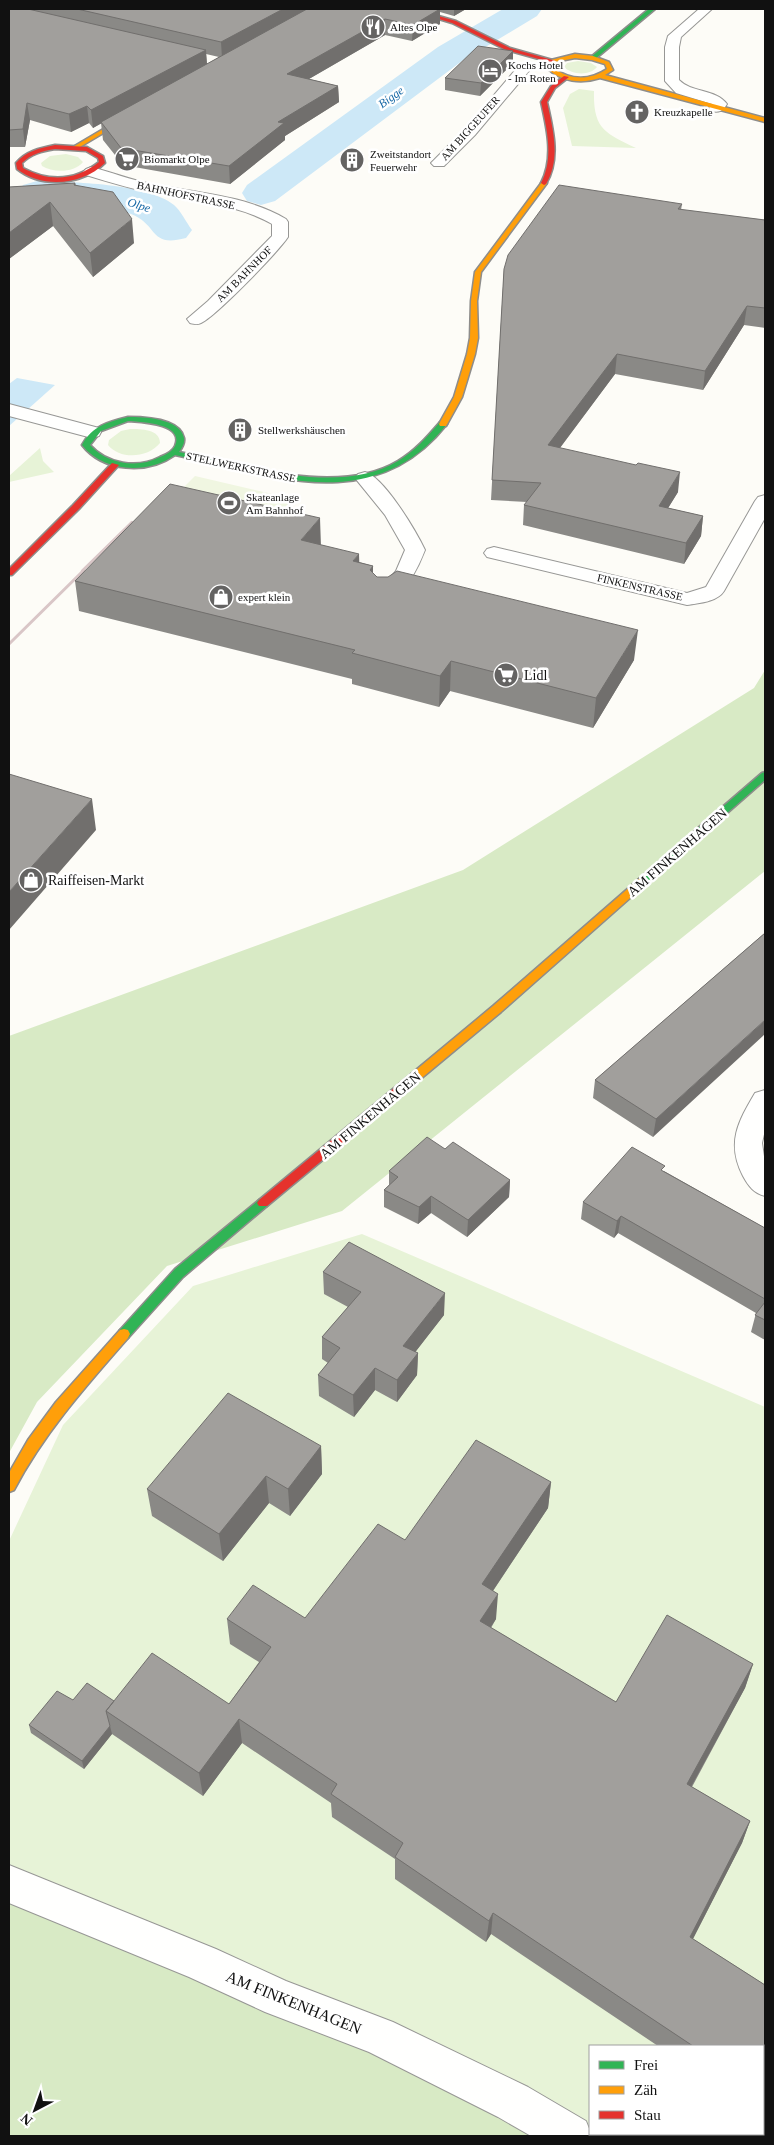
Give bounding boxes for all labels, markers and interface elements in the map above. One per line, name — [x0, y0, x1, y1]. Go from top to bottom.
restaurant icon: Altes Olpe — [360, 14, 386, 40]
place label: Altes Olpe — [390, 21, 437, 33]
hotel icon: Kochs Hotel - Im Roten — [477, 58, 503, 84]
place label: Kochs Hotel - Im Roten — [508, 59, 563, 84]
water label: Bigge — [376, 83, 407, 111]
street label: AM BIGGEUFER — [438, 93, 502, 163]
church icon: Kreuzkapelle — [624, 99, 650, 125]
place label: Kreuzkapelle — [654, 106, 713, 118]
supermarket icon: Biomarkt Olpe — [114, 146, 140, 172]
building icon: Zweitstandort Feuerwehr — [339, 147, 365, 173]
place label: Zweitstandort Feuerwehr — [370, 148, 431, 173]
place label: Biomarkt Olpe — [144, 153, 210, 165]
street label: BAHNHOFSTRASSE — [136, 179, 237, 211]
water label: Olpe — [126, 195, 153, 215]
street label: AM BAHNHOF — [214, 244, 274, 304]
building icon: Stellwerkshäuschen — [227, 417, 253, 443]
place label: Stellwerkshäuschen — [258, 424, 346, 436]
street label: STELLWERKSTRASSE — [185, 450, 297, 485]
sports icon: Skateanlage Am Bahnhof — [216, 490, 242, 516]
place label: Skateanlage Am Bahnhof — [246, 491, 303, 516]
street label: FINKENSTRASSE — [596, 571, 684, 603]
shop icon: expert klein — [208, 584, 234, 610]
place label: expert klein — [238, 591, 291, 603]
supermarket icon: Lidl — [493, 662, 519, 688]
place label: Lidl — [524, 668, 547, 683]
street label: AM FINKENHAGEN — [625, 805, 730, 899]
shop icon: Raiffeisen-Markt — [18, 867, 44, 893]
place label: Raiffeisen-Markt — [48, 873, 144, 888]
street label: AM FINKENHAGEN — [317, 1069, 424, 1162]
street label: AM FINKENHAGEN — [224, 1968, 364, 2038]
legend — [589, 2045, 764, 2135]
text: Frei — [634, 2057, 658, 2073]
text: Zäh — [634, 2082, 658, 2098]
north arrow — [10, 2085, 60, 2135]
text: Stau — [634, 2107, 661, 2123]
text: N — [18, 2110, 36, 2128]

